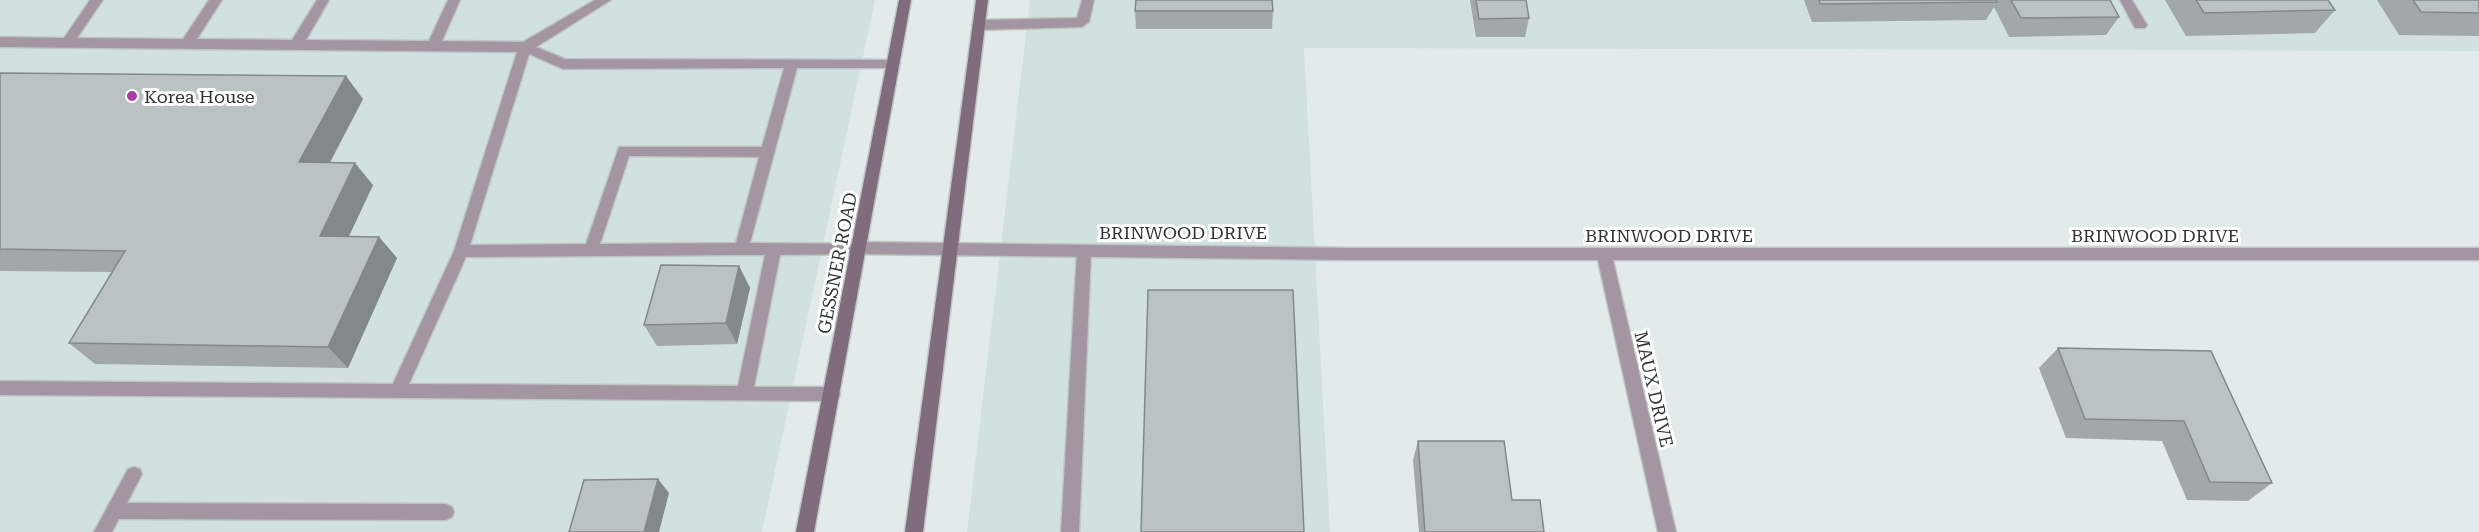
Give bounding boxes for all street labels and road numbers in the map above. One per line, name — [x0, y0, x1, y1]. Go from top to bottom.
street label: GESSNER ROAD — [813, 190, 861, 335]
street label: BRINWOOD DRIVE — [1099, 222, 1267, 243]
street label: BRINWOOD DRIVE — [1585, 225, 1753, 246]
street label: BRINWOOD DRIVE — [2071, 225, 2239, 246]
street label: MAUX DRIVE — [1630, 329, 1678, 449]

